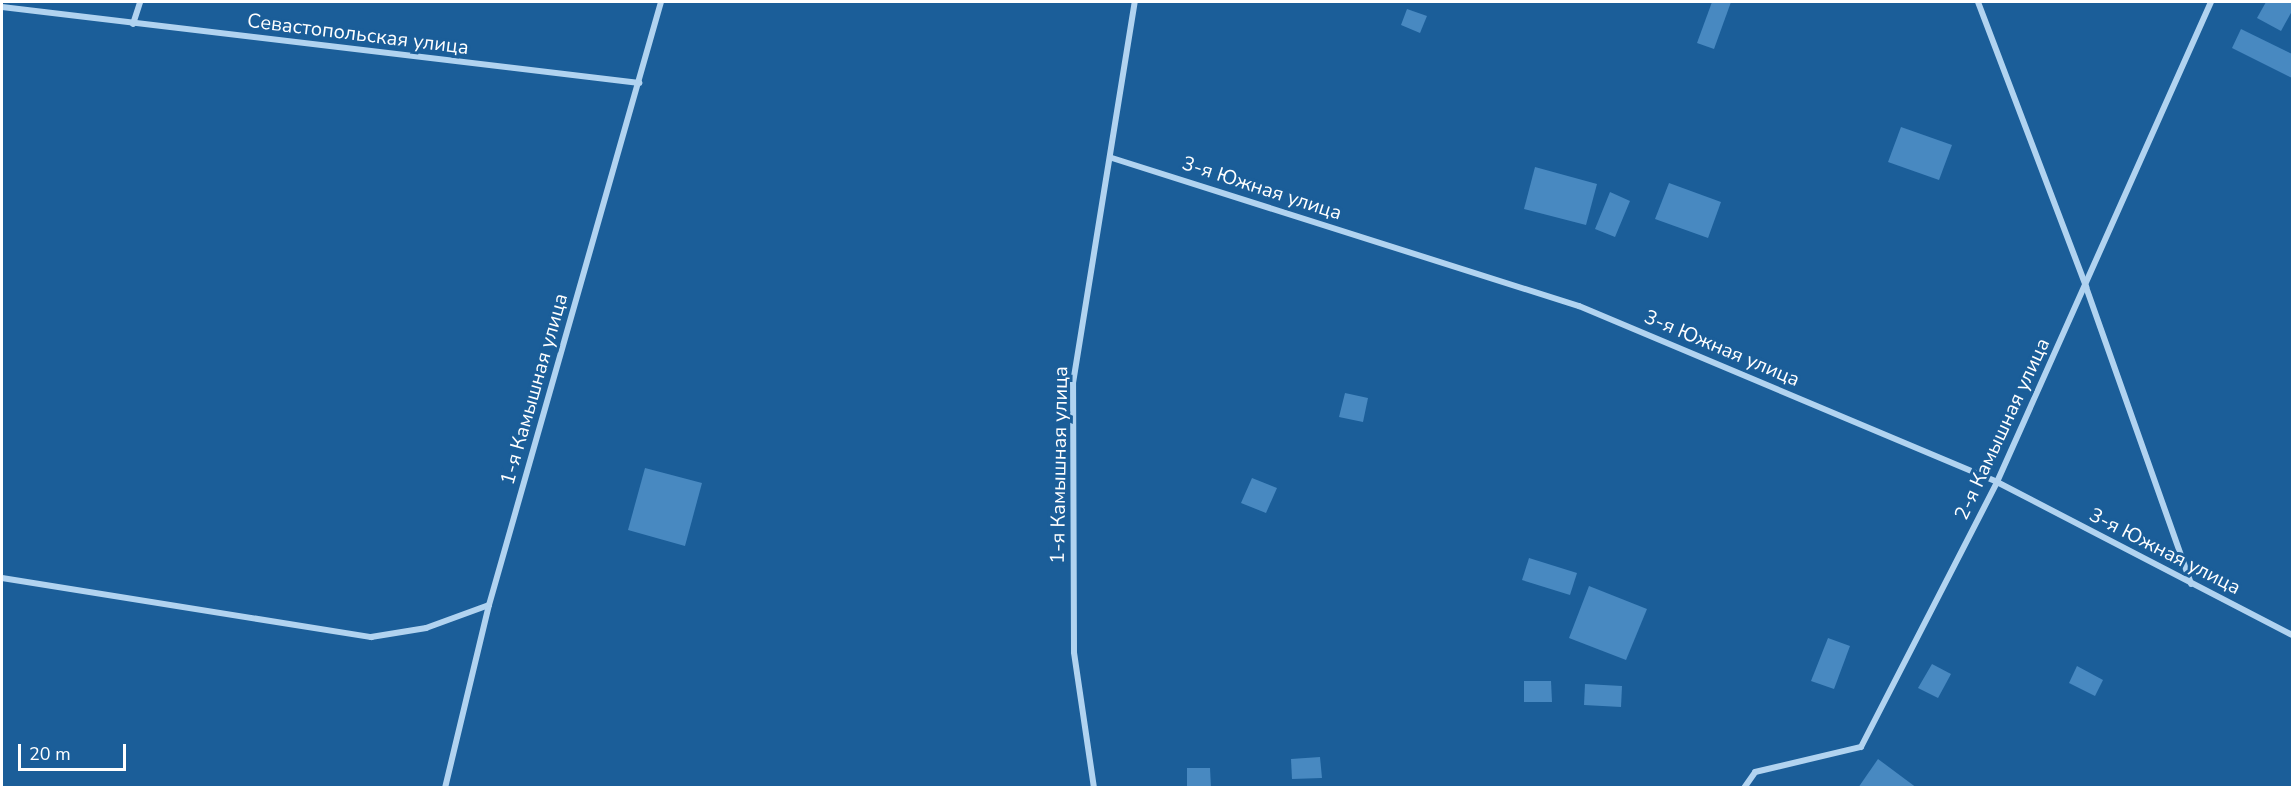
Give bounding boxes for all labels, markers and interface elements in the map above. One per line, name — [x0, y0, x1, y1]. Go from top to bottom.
street label: Севастопольская улица — [246, 9, 470, 59]
street label: 3-я Южная улица — [1179, 151, 1345, 225]
street label: 1-я Камышная улица — [495, 291, 573, 487]
street label: 3-я Южная улица — [1641, 304, 1803, 392]
street label: 2-я Камышная улица — [1949, 334, 2055, 524]
street label: 1-я Камышная улица — [1045, 366, 1073, 564]
street label: 3-я Южная улица — [2085, 502, 2245, 600]
scale bar — [21, 732, 129, 770]
text: 20 m — [29, 742, 71, 766]

